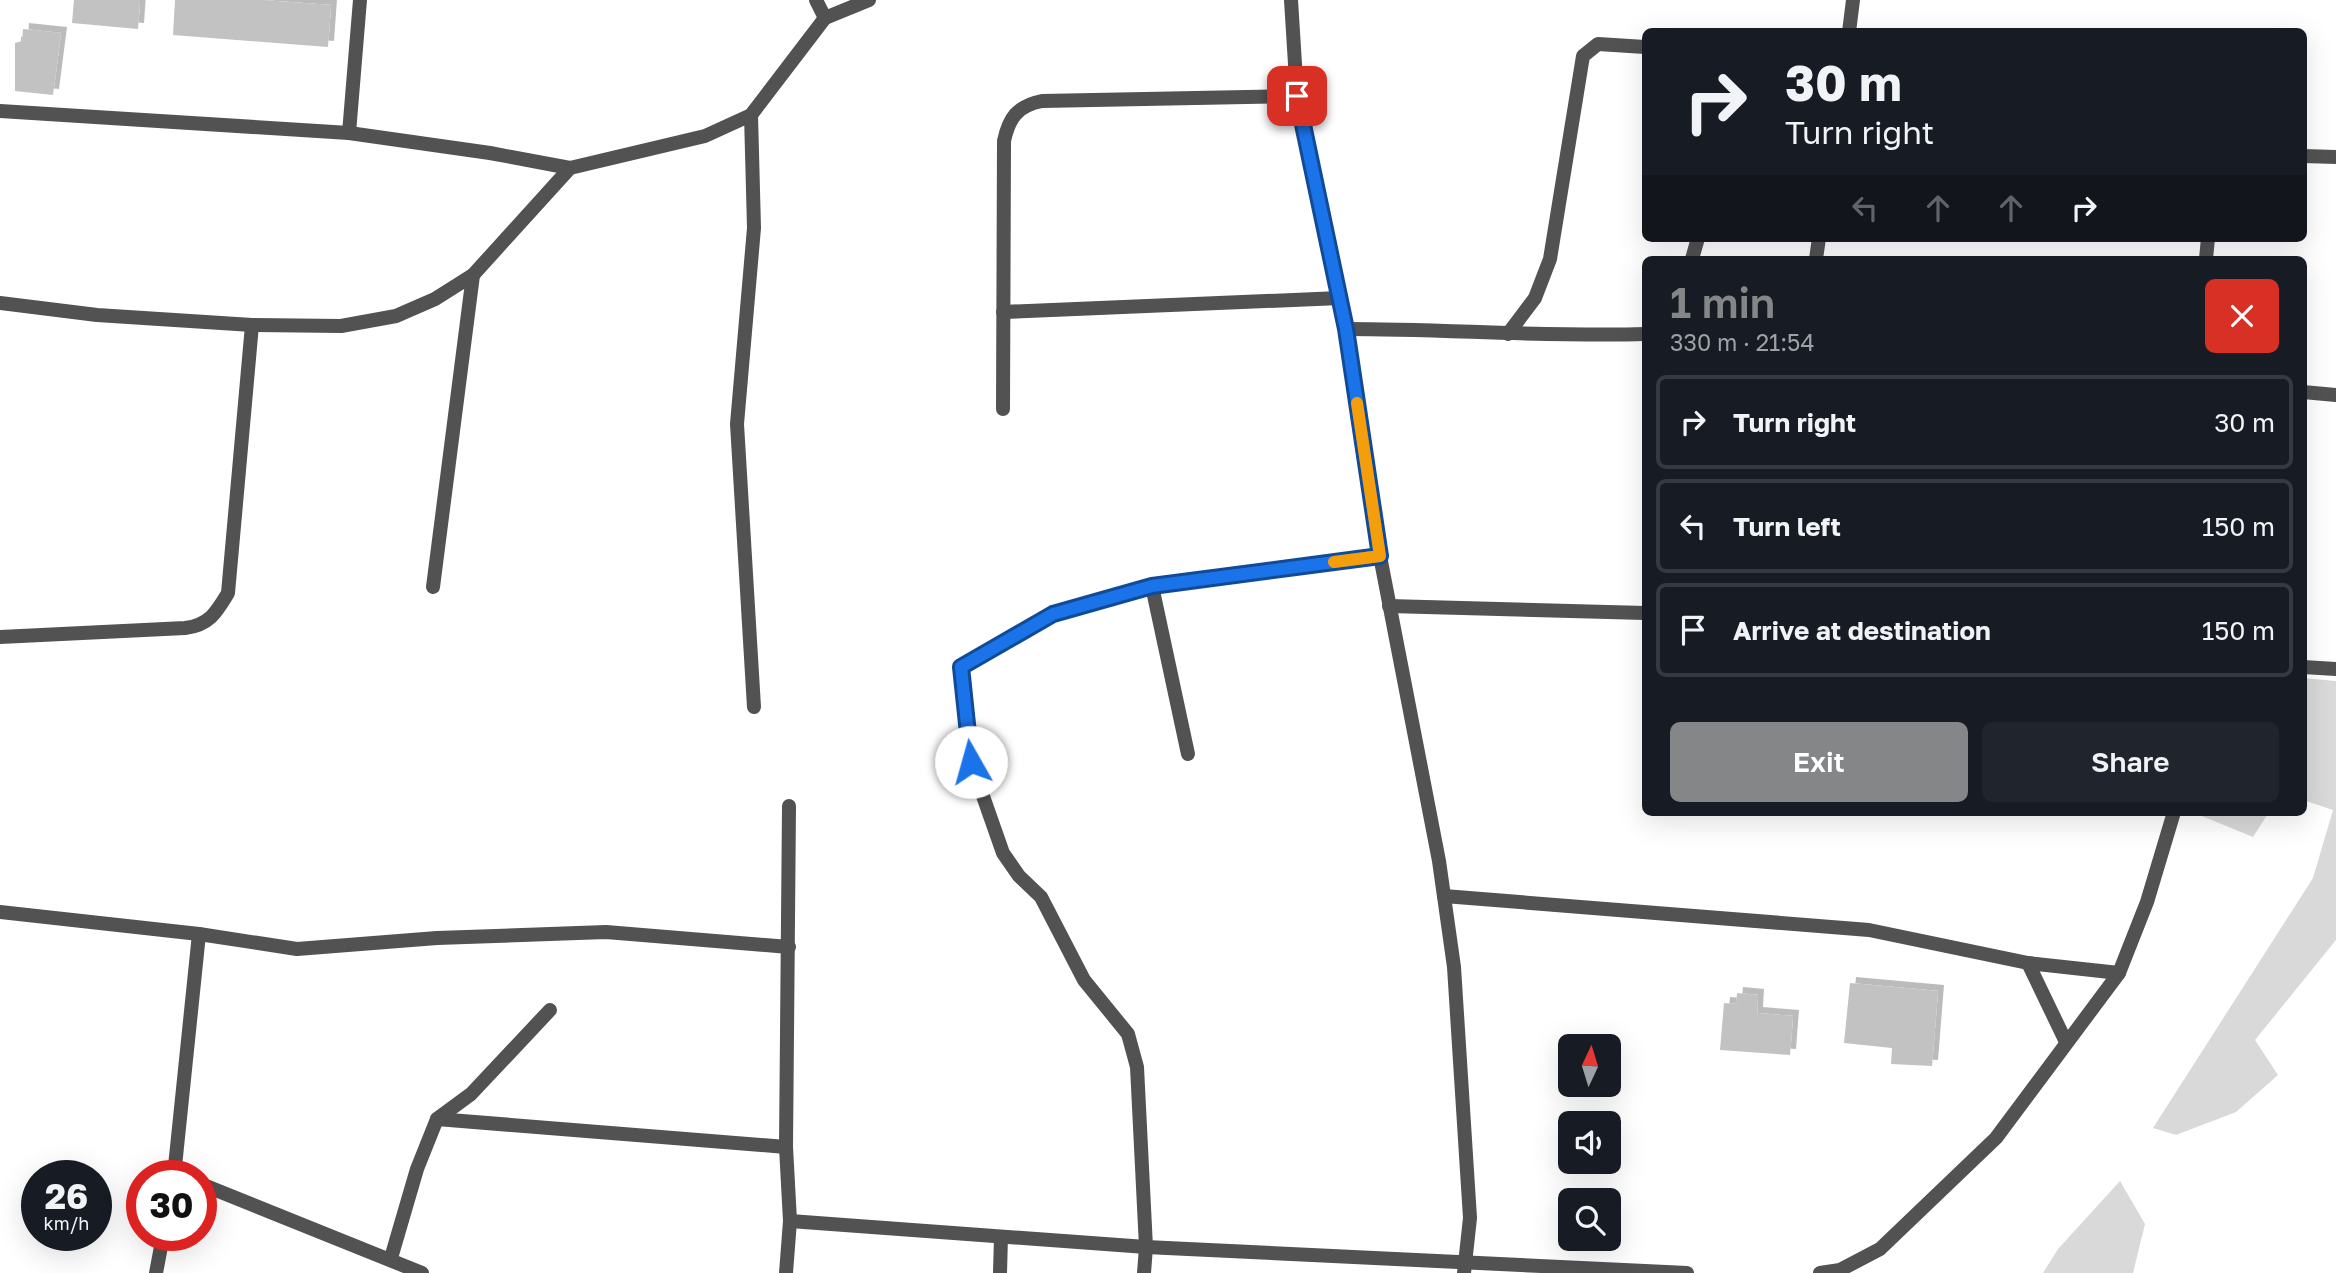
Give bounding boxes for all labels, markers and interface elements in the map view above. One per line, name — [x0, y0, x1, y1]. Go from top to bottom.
text: 30 m — [1785, 53, 1902, 112]
icon: right — [1670, 56, 1761, 147]
pin — [1267, 66, 1327, 126]
icon: arrive — [1278, 77, 1316, 115]
text: Turn right — [1785, 113, 1934, 151]
icon: left — [1846, 189, 1884, 227]
icon: ahead — [1919, 189, 1957, 227]
icon: ahead — [1992, 189, 2030, 227]
icon: right — [2065, 189, 2103, 227]
text: 1 min — [1670, 277, 1775, 327]
button: close — [2205, 279, 2279, 353]
text: 330 m · 21:54 — [1670, 328, 1814, 356]
icon: right — [1674, 403, 1712, 441]
text: Turn right — [1733, 407, 1856, 438]
text: 30 m — [2214, 407, 2275, 438]
icon: left — [1674, 507, 1712, 545]
text: Turn left — [1733, 511, 1841, 542]
text: 150 m — [2202, 511, 2275, 542]
icon: arrive — [1674, 611, 1712, 649]
text: Arrive at destination — [1733, 615, 1991, 646]
text: 150 m — [2202, 615, 2275, 646]
button: Exit — [1670, 722, 1968, 802]
button: Share — [1982, 722, 2279, 802]
position arrow — [934, 725, 1008, 799]
north arrow — [1558, 1034, 1620, 1097]
map controls — [1558, 1034, 1621, 1251]
button: sound — [1558, 1111, 1621, 1174]
speed limit sign: 30 — [126, 1160, 217, 1251]
text: 26 — [45, 1175, 88, 1217]
button: search — [1558, 1188, 1621, 1251]
text: km/h — [44, 1212, 89, 1234]

